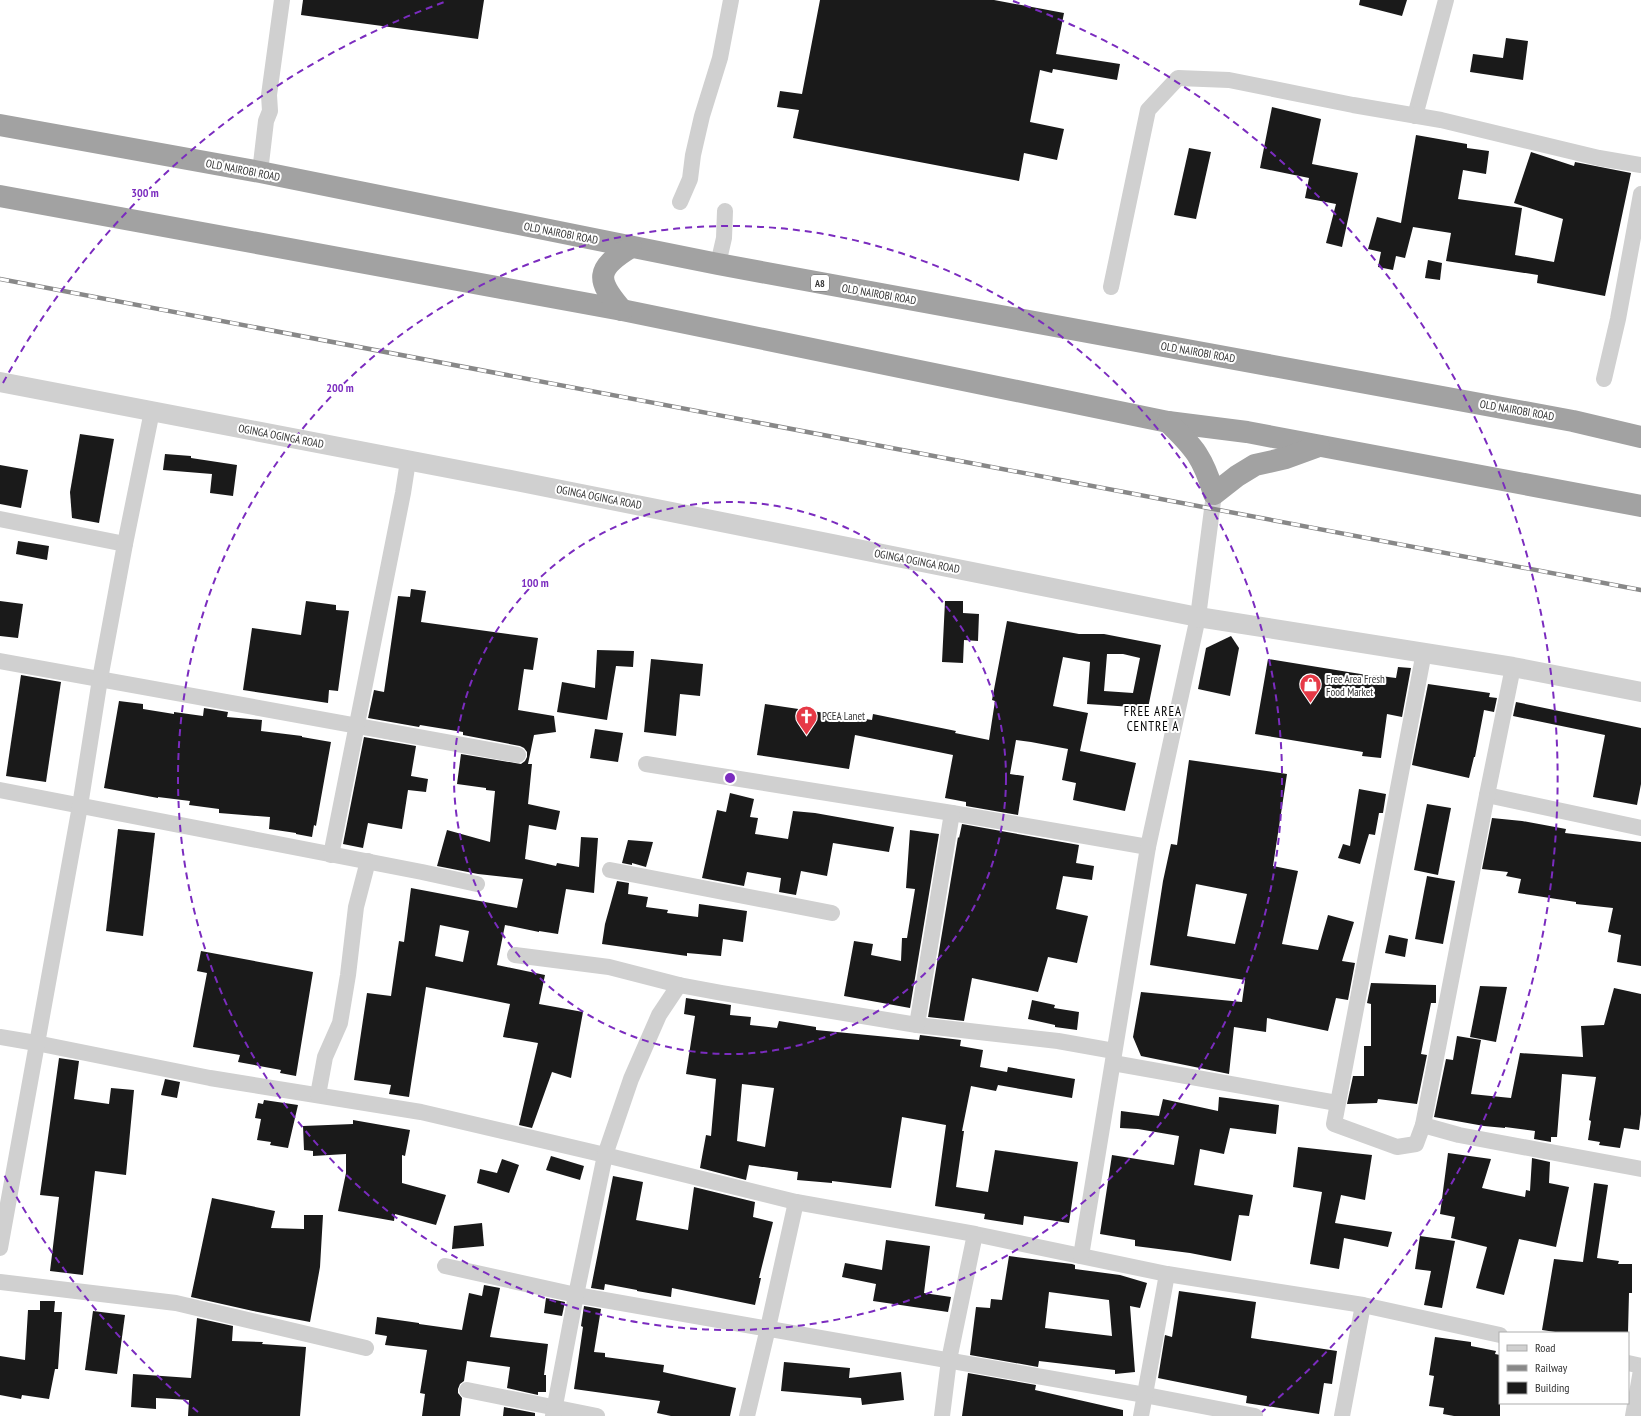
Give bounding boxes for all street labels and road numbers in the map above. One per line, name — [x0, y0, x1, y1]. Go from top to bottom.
street label: OLD NAIROBI ROAD — [205, 156, 281, 184]
street label: OLD NAIROBI ROAD — [523, 219, 599, 247]
road number: A8 — [811, 275, 829, 291]
street label: OLD NAIROBI ROAD — [841, 281, 917, 307]
street label: OLD NAIROBI ROAD — [1160, 339, 1236, 365]
street label: OLD NAIROBI ROAD — [1479, 397, 1555, 423]
street label: OGINGA OGINGA ROAD — [237, 421, 325, 451]
street label: OGINGA OGINGA ROAD — [555, 482, 643, 512]
street label: OGINGA OGINGA ROAD — [873, 546, 961, 576]

